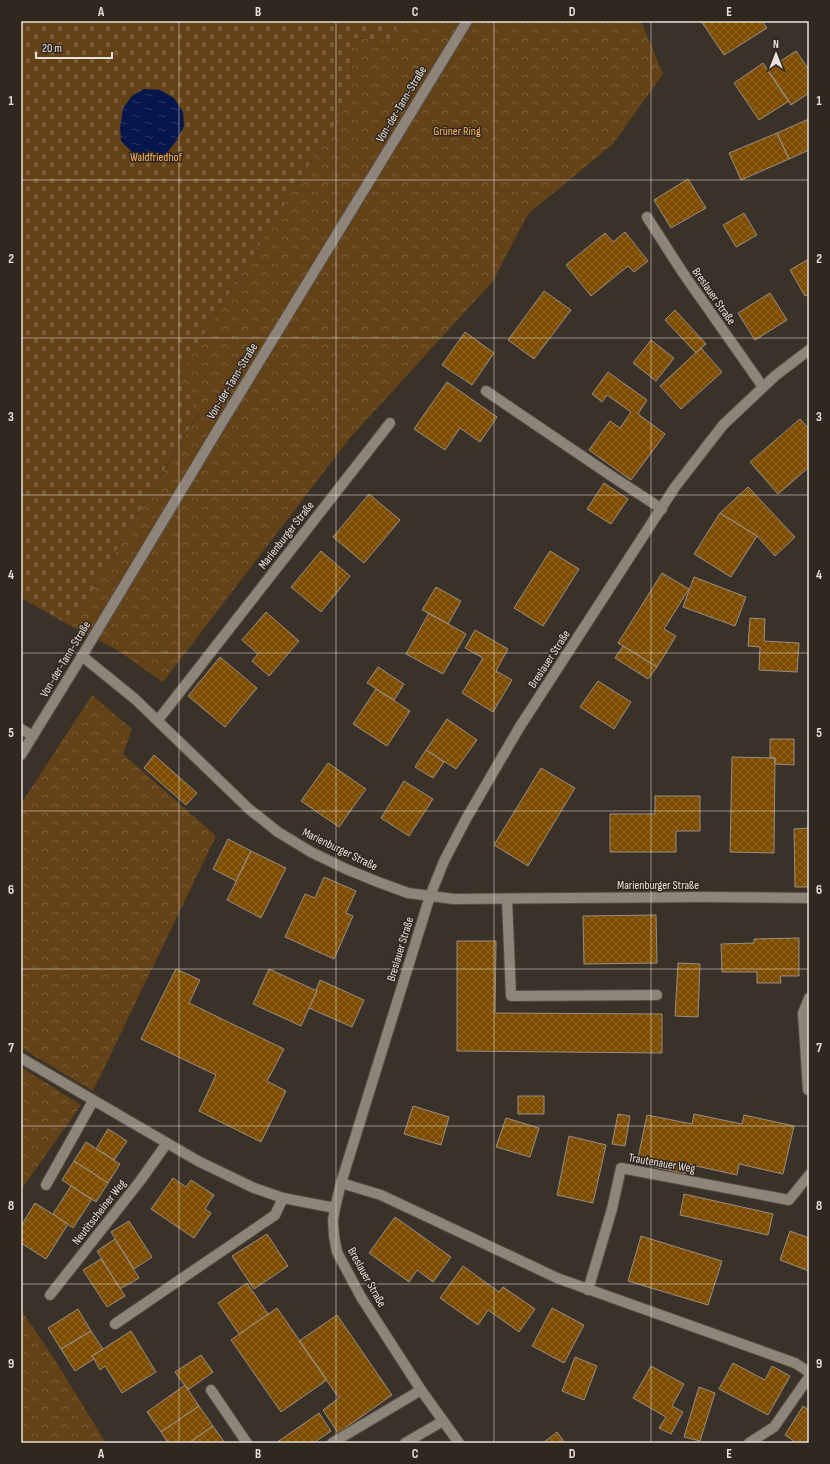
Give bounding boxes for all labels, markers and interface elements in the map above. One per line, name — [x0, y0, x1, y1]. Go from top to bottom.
text: A — [97, 4, 105, 20]
text: B — [255, 4, 261, 20]
text: C — [412, 4, 419, 20]
text: D — [569, 4, 576, 20]
text: E — [726, 4, 732, 20]
scale bar — [36, 34, 112, 60]
north arrow — [756, 34, 796, 74]
text: N — [773, 38, 779, 51]
text: 20 m — [42, 41, 62, 56]
street label: Von-der-Tann-Straße — [373, 63, 430, 145]
text: 1 — [8, 93, 14, 109]
text: 1 — [816, 93, 822, 109]
park label: Grüner Ring — [433, 124, 481, 139]
park label: Waldfriedhof — [130, 150, 182, 165]
text: 2 — [8, 251, 14, 267]
text: 2 — [816, 251, 822, 267]
street label: Breslauer Straße — [688, 265, 739, 328]
street label: Von-der-Tann-Straße — [204, 340, 261, 422]
text: 3 — [8, 409, 14, 425]
text: 3 — [816, 409, 822, 425]
street label: Marienburger Straße — [255, 498, 318, 572]
text: 4 — [8, 567, 14, 583]
text: 4 — [816, 567, 822, 583]
street label: Von-der-Tann-Straße — [37, 618, 94, 700]
street label: Breslauer Straße — [525, 627, 574, 691]
text: 5 — [8, 725, 14, 741]
text: 5 — [816, 725, 822, 741]
street label: Marienburger Straße — [300, 825, 380, 874]
street label: Marienburger Straße — [617, 878, 699, 893]
text: 6 — [8, 882, 14, 898]
text: 6 — [816, 882, 822, 898]
street label: Breslauer Straße — [384, 915, 417, 983]
text: 7 — [8, 1040, 14, 1056]
text: 7 — [816, 1040, 822, 1056]
street label: Trautenauer Weg — [627, 1150, 697, 1177]
street label: Neutitscheiner Weg — [69, 1176, 130, 1248]
text: 8 — [8, 1198, 14, 1214]
text: 8 — [816, 1198, 822, 1214]
street label: Breslauer Straße — [344, 1245, 389, 1310]
text: 9 — [8, 1356, 14, 1372]
text: 9 — [816, 1356, 822, 1372]
text: A — [97, 1446, 105, 1462]
text: B — [255, 1446, 261, 1462]
text: C — [412, 1446, 419, 1462]
text: D — [569, 1446, 576, 1462]
text: E — [726, 1446, 732, 1462]

